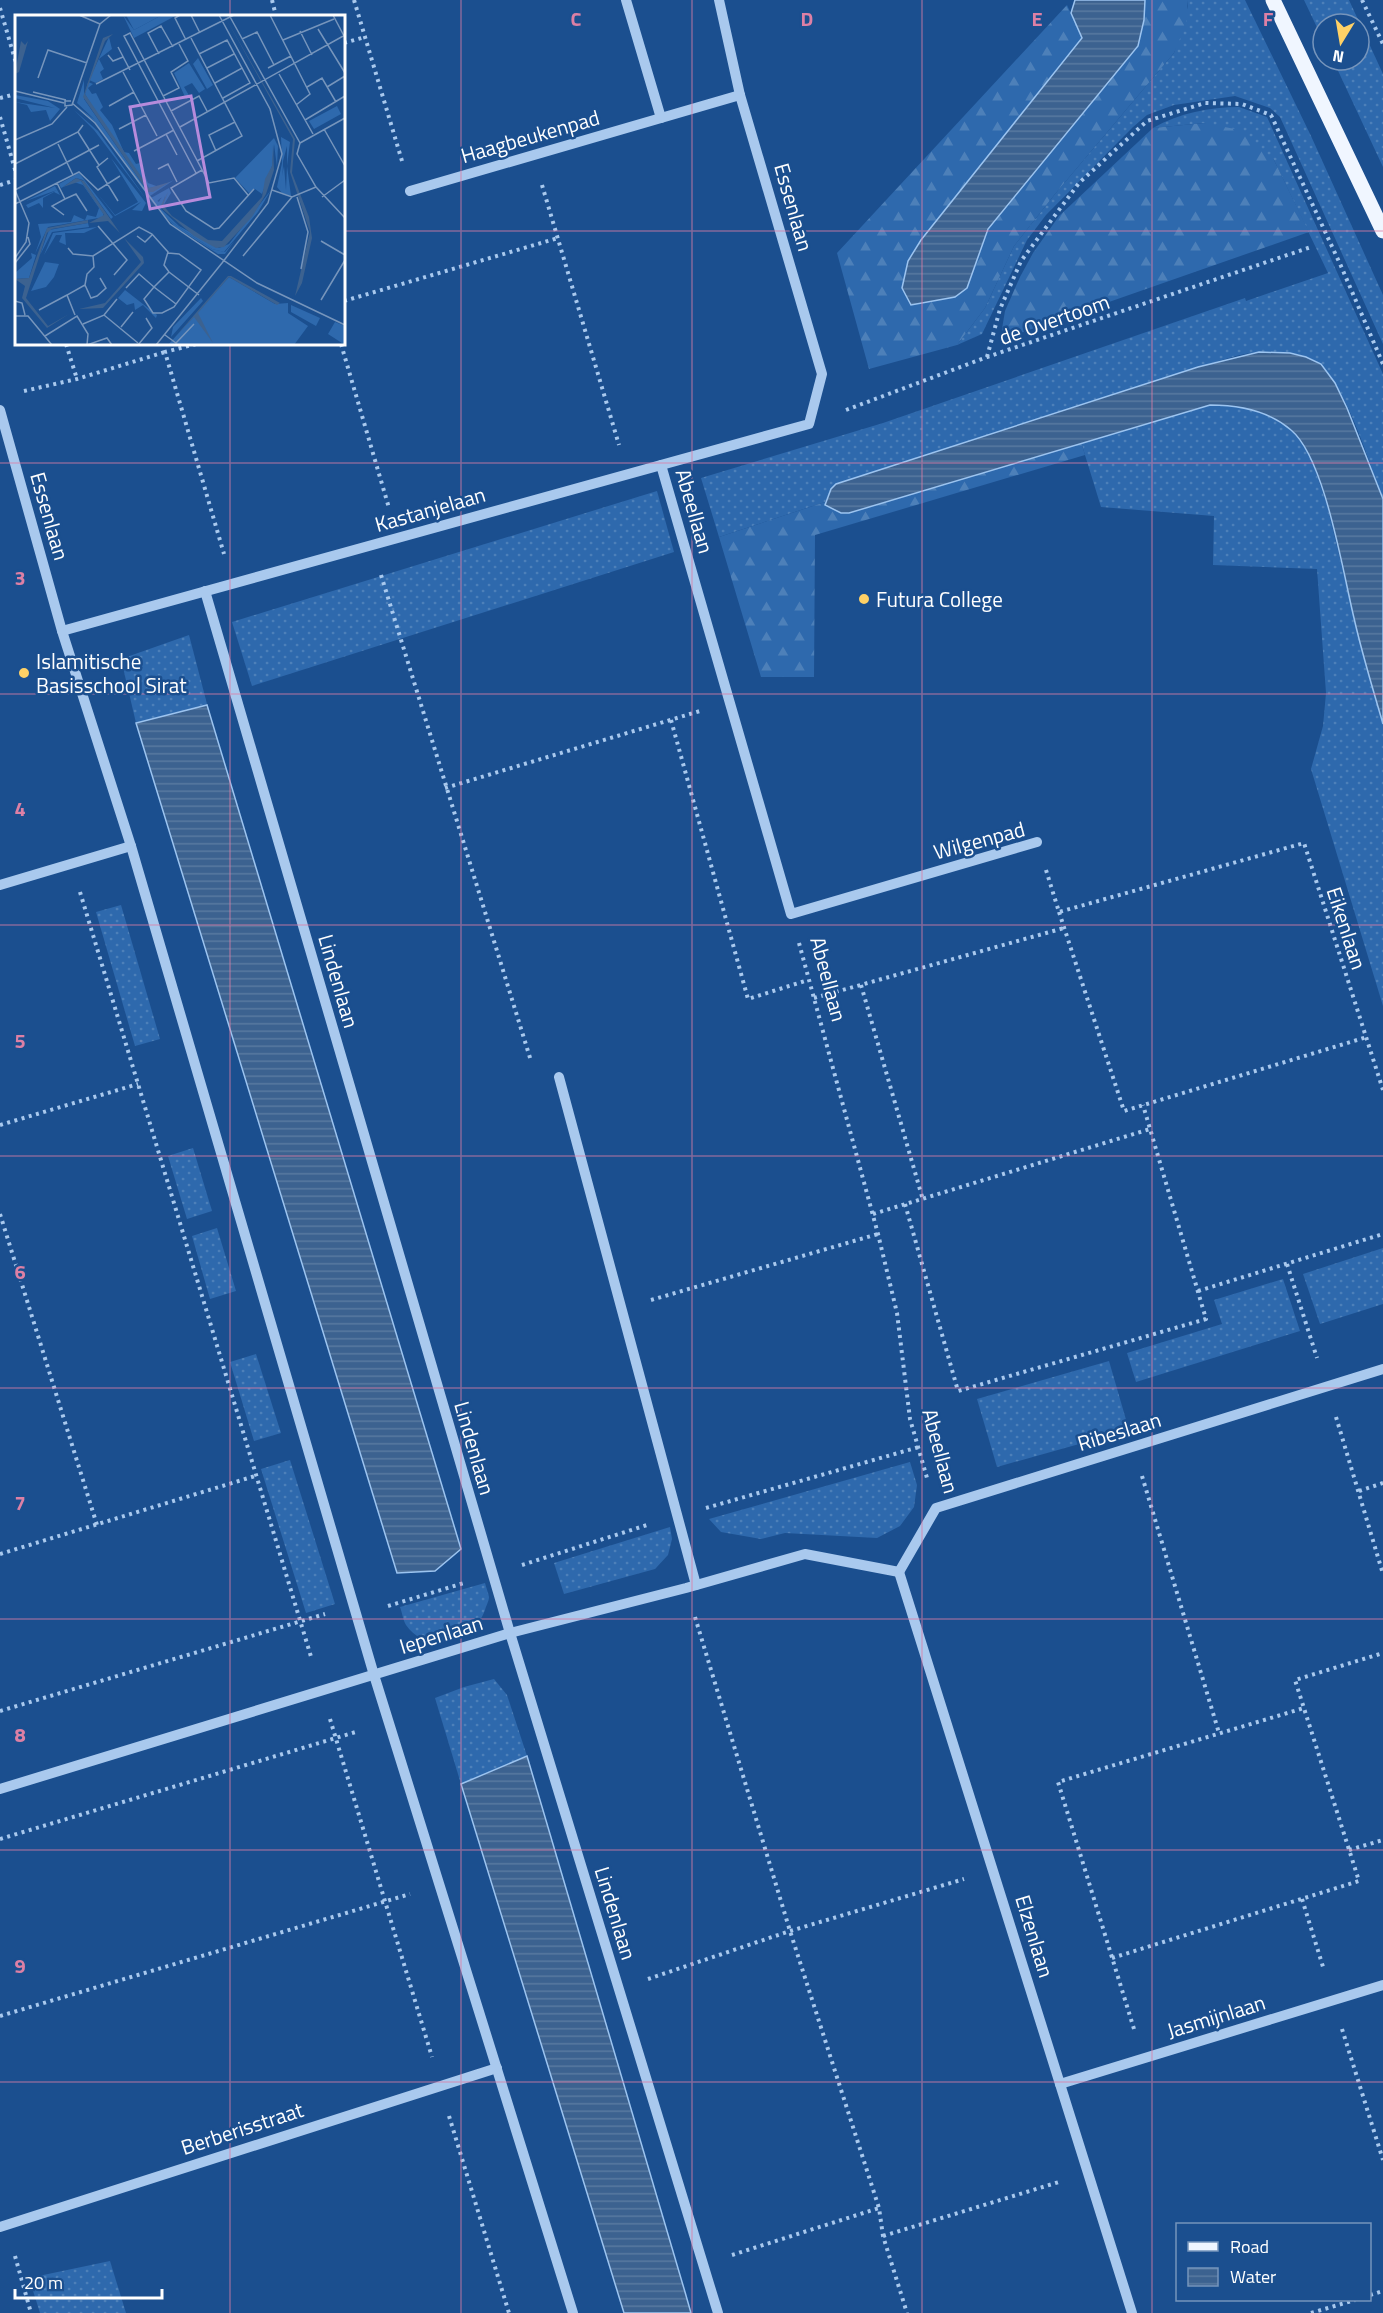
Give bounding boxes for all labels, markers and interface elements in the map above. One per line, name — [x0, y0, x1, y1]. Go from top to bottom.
text: C — [571, 3, 582, 34]
text: D — [801, 3, 813, 34]
text: E — [1031, 3, 1043, 34]
text: F — [1263, 3, 1274, 34]
north arrow — [1311, 12, 1371, 72]
inset map — [15, 15, 345, 345]
text: N — [1330, 44, 1346, 70]
street label: Haagbeukenpad — [457, 101, 603, 171]
street label: Essenlaan — [766, 159, 822, 255]
street label: de Overtoom — [994, 285, 1114, 353]
street label: Abeellaan — [668, 465, 722, 557]
street label: Essenlaan — [22, 468, 78, 564]
street label: Kastanjelaan — [371, 478, 489, 540]
text: 3 — [14, 562, 26, 593]
place label: Futura College — [876, 583, 1003, 615]
marker: Futura College — [857, 592, 871, 606]
place label: Islamitische Basisschool Sirat — [36, 645, 187, 701]
marker: Islamitische Basisschool Sirat — [17, 666, 31, 680]
text: 4 — [14, 793, 26, 824]
street label: Wilgenpad — [930, 812, 1028, 868]
street label: Eikenlaan — [1319, 883, 1375, 973]
street label: Lindenlaan — [310, 930, 368, 1032]
street label: Abeellaan — [802, 933, 856, 1025]
text: 5 — [14, 1025, 26, 1056]
text: 6 — [14, 1256, 26, 1287]
street label: Lindenlaan — [446, 1397, 504, 1499]
street label: Ribeslaan — [1073, 1403, 1165, 1459]
street label: Abeellaan — [914, 1405, 968, 1497]
text: 7 — [14, 1487, 26, 1518]
street label: Iepenlaan — [395, 1606, 487, 1662]
text: 8 — [14, 1719, 26, 1750]
street label: Lindenlaan — [587, 1862, 645, 1964]
street label: Elzenlaan — [1007, 1891, 1063, 1981]
text: 9 — [14, 1950, 26, 1981]
street label: Jasmijnlaan — [1163, 1986, 1269, 2046]
street label: Berberisstraat — [177, 2093, 308, 2163]
legend — [1176, 2223, 1371, 2301]
text: Road — [1230, 2233, 1269, 2260]
scale bar — [15, 2262, 162, 2300]
text: Water — [1230, 2263, 1276, 2290]
text: 20 m — [24, 2269, 63, 2296]

